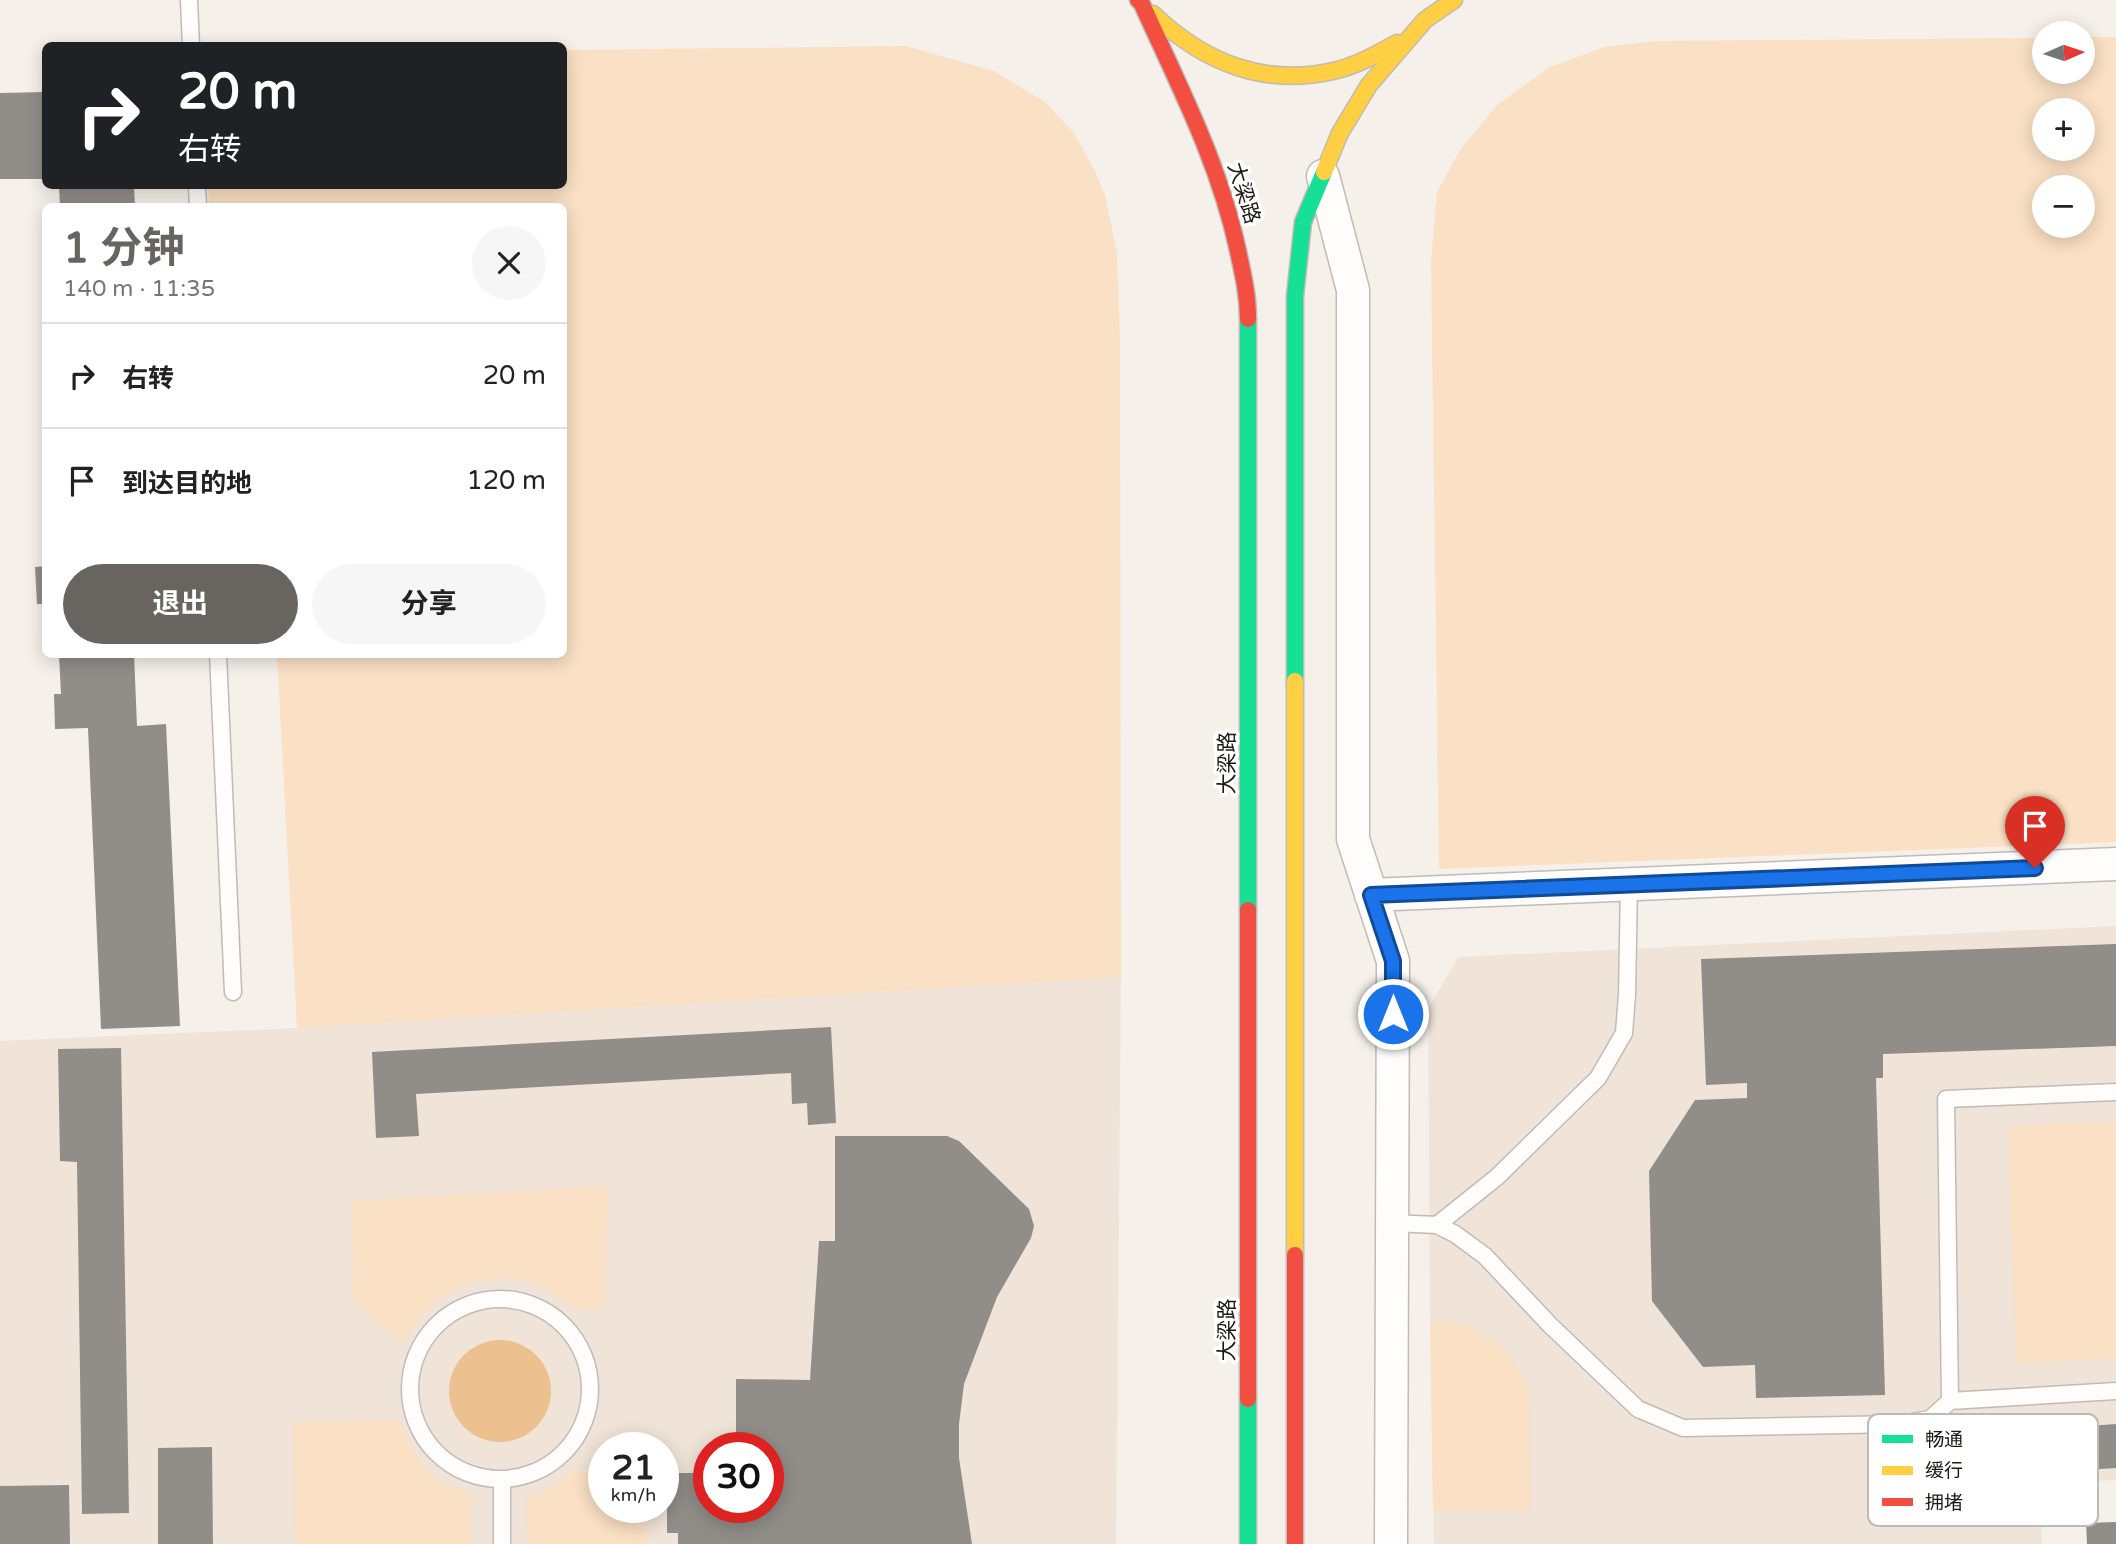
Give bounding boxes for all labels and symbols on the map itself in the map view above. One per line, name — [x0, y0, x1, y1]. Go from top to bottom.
north arrow — [2032, 21, 2095, 84]
street label: 大梁路 — [1222, 159, 1265, 227]
street label: 大梁路 — [1215, 732, 1240, 795]
pin — [2005, 796, 2065, 868]
position arrow — [1356, 977, 1430, 1051]
street label: 大梁路 — [1215, 1299, 1240, 1362]
legend — [1868, 1414, 2098, 1526]
text: 畅通 — [1925, 1429, 1963, 1451]
speed limit sign: 30 — [693, 1432, 784, 1523]
text: 缓行 — [1925, 1460, 1963, 1482]
text: 拥堵 — [1925, 1492, 1963, 1514]

